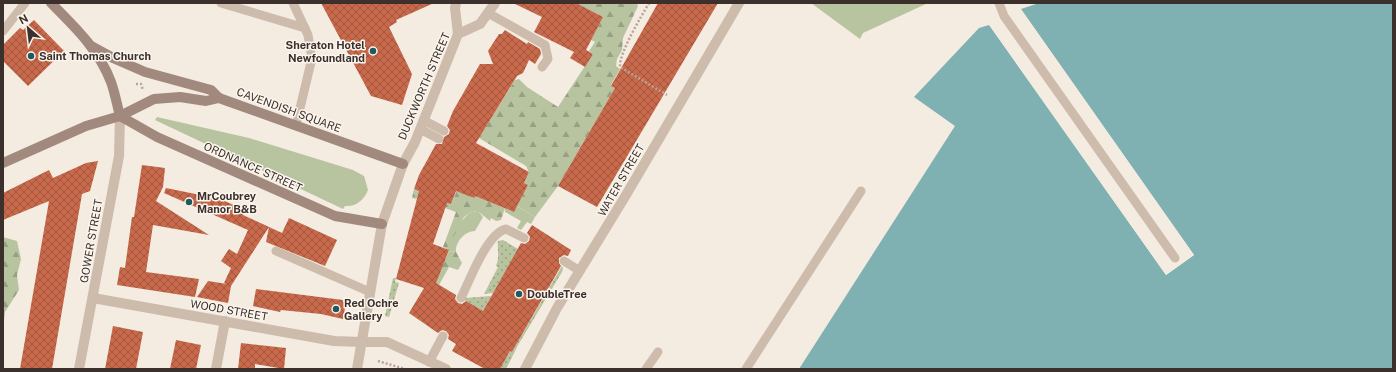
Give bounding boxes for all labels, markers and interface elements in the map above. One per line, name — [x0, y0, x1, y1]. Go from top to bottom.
north arrow — [8, 8, 48, 48]
text: N — [17, 12, 30, 26]
street label: DUCKWORTH STREET — [396, 30, 452, 141]
place label: Sheraton Hotel Newfoundland — [286, 39, 365, 64]
marker: Sheraton Hotel Newfoundland — [368, 46, 378, 56]
place label: Saint Thomas Church — [39, 50, 151, 62]
marker: Saint Thomas Church — [26, 51, 36, 61]
street label: CAVENDISH SQUARE — [235, 85, 343, 135]
street label: ORDNANCE STREET — [202, 140, 304, 194]
street label: WATER STREET — [595, 141, 647, 218]
place label: MrCoubrey Manor B&B — [197, 190, 257, 215]
marker: MrCoubrey Manor B&B — [184, 197, 194, 207]
street label: GOWER STREET — [78, 198, 104, 284]
place label: DoubleTree — [527, 288, 587, 300]
marker: DoubleTree — [514, 289, 524, 299]
street label: WOOD STREET — [189, 297, 269, 323]
place label: Red Ochre Gallery — [344, 297, 399, 322]
marker: Red Ochre Gallery — [331, 304, 341, 314]

